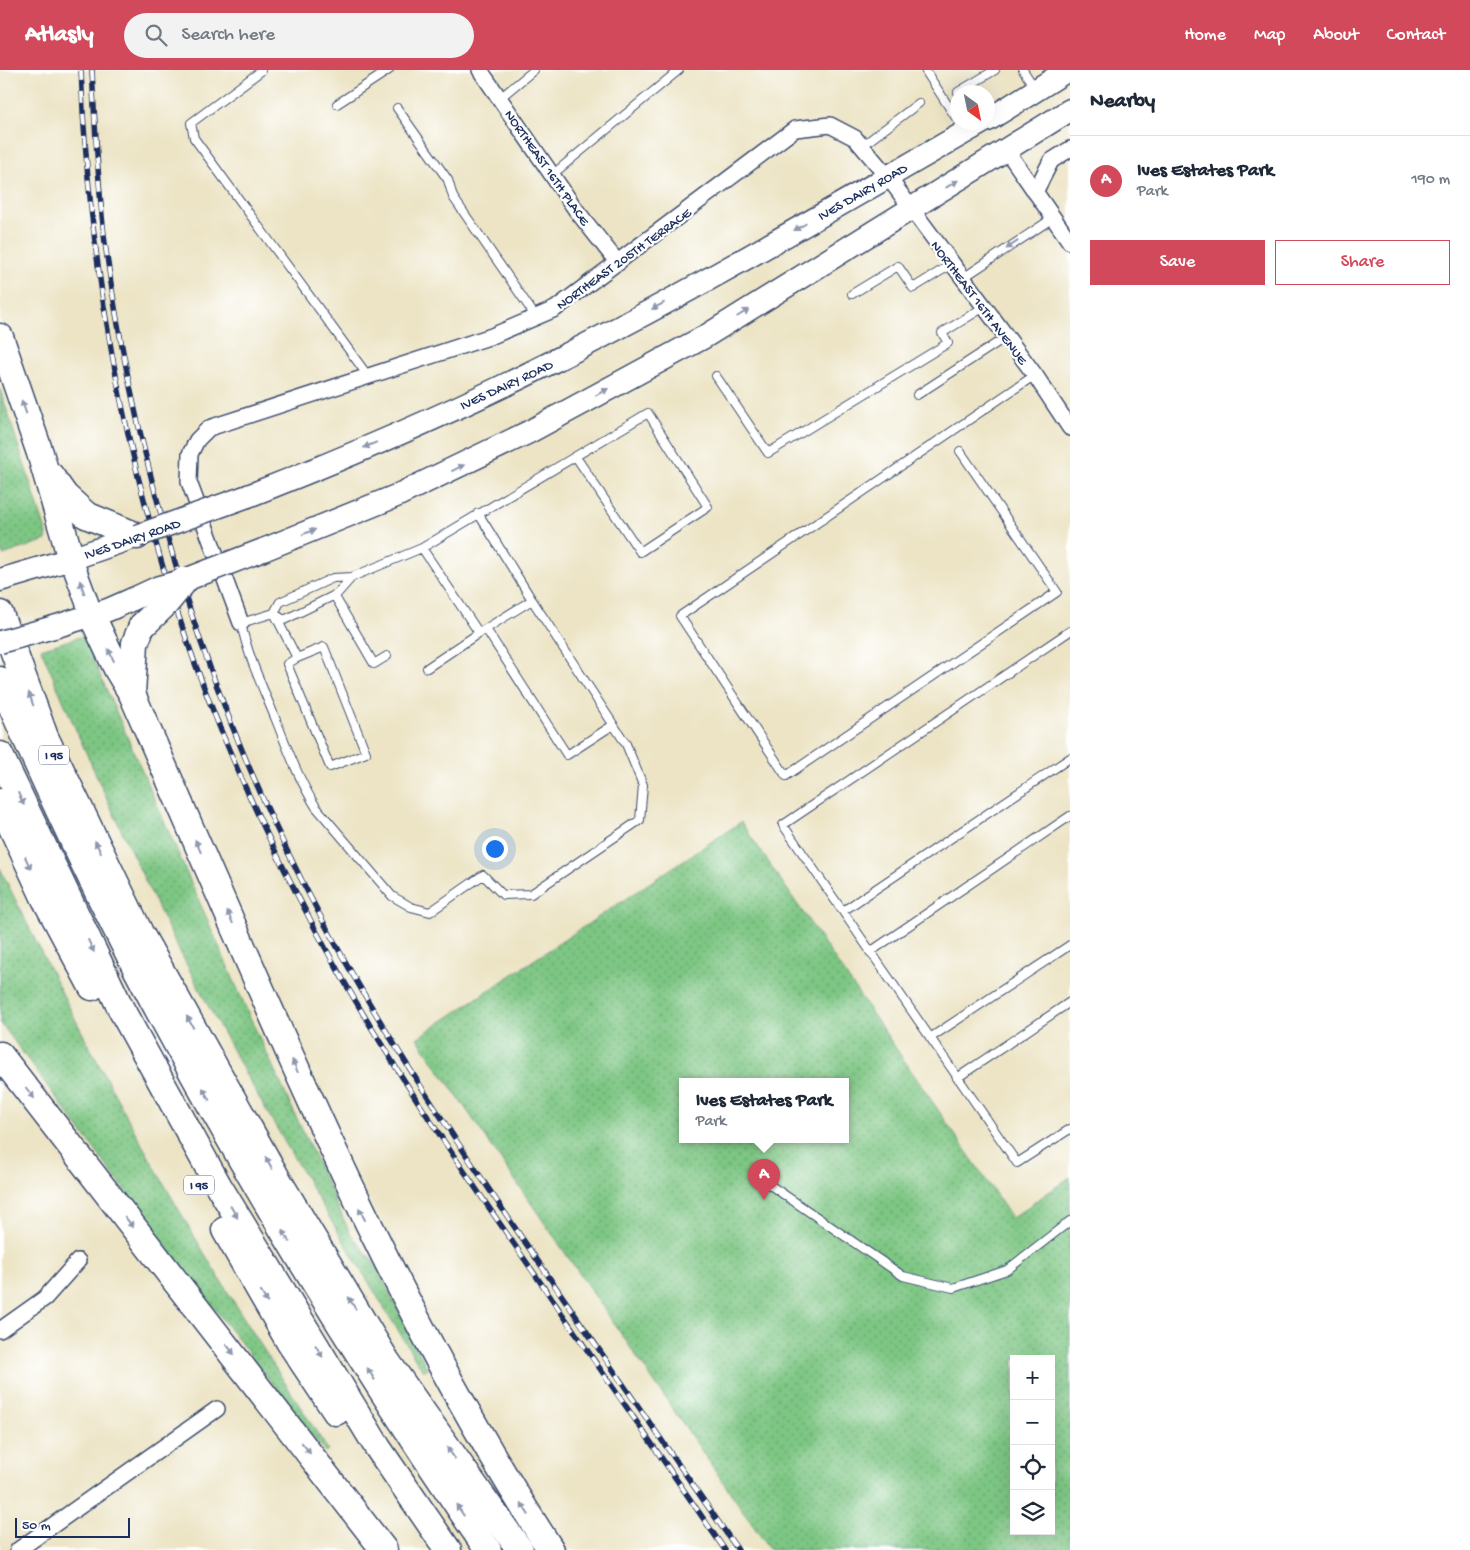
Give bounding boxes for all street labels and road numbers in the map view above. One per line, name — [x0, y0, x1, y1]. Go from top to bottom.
street label: NORTHEAST 16TH PLACE — [500, 107, 593, 231]
street label: IVES DAIRY ROAD — [815, 160, 912, 226]
street label: NORTHEAST 205TH TERRACE — [554, 205, 696, 315]
street label: NORTHEAST 16TH AVENUE — [926, 238, 1031, 370]
street label: IVES DAIRY ROAD — [458, 357, 557, 415]
street label: IVES DAIRY ROAD — [82, 516, 184, 565]
road number: I 95 — [39, 746, 69, 764]
road number: I 95 — [184, 1176, 214, 1194]

